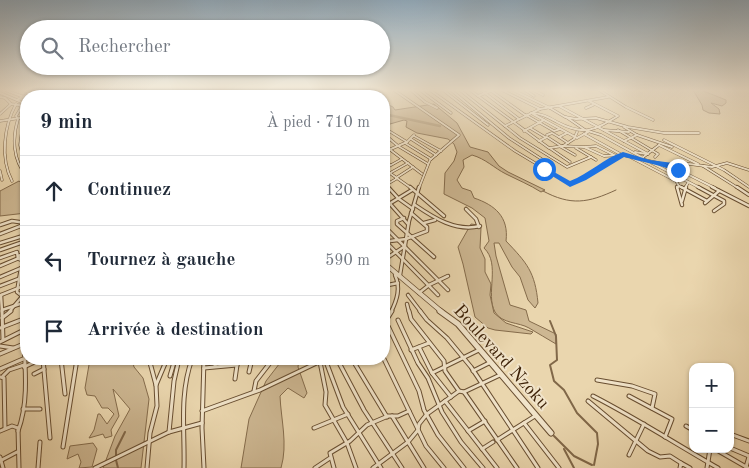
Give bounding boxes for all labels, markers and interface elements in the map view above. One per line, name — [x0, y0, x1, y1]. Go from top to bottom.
search box — [20, 20, 390, 75]
icon: search — [38, 34, 66, 62]
text: Rechercher — [78, 38, 171, 57]
text: 9 min — [40, 112, 93, 133]
text: À pied · 710 m — [267, 115, 370, 131]
route start — [533, 158, 556, 181]
route end — [667, 159, 690, 182]
icon: ahead — [40, 177, 68, 205]
text: Continuez — [87, 181, 171, 200]
text: 120 m — [325, 183, 370, 199]
icon: left — [40, 247, 68, 275]
text: Tournez à gauche — [87, 251, 235, 270]
text: 590 m — [325, 253, 370, 269]
street label: Boulevard Nzoku — [450, 301, 553, 413]
icon: arrive — [40, 317, 68, 345]
text: Arrivée à destination — [87, 321, 263, 340]
map controls — [689, 363, 734, 453]
button: + — [689, 363, 734, 408]
button: − — [689, 408, 734, 453]

